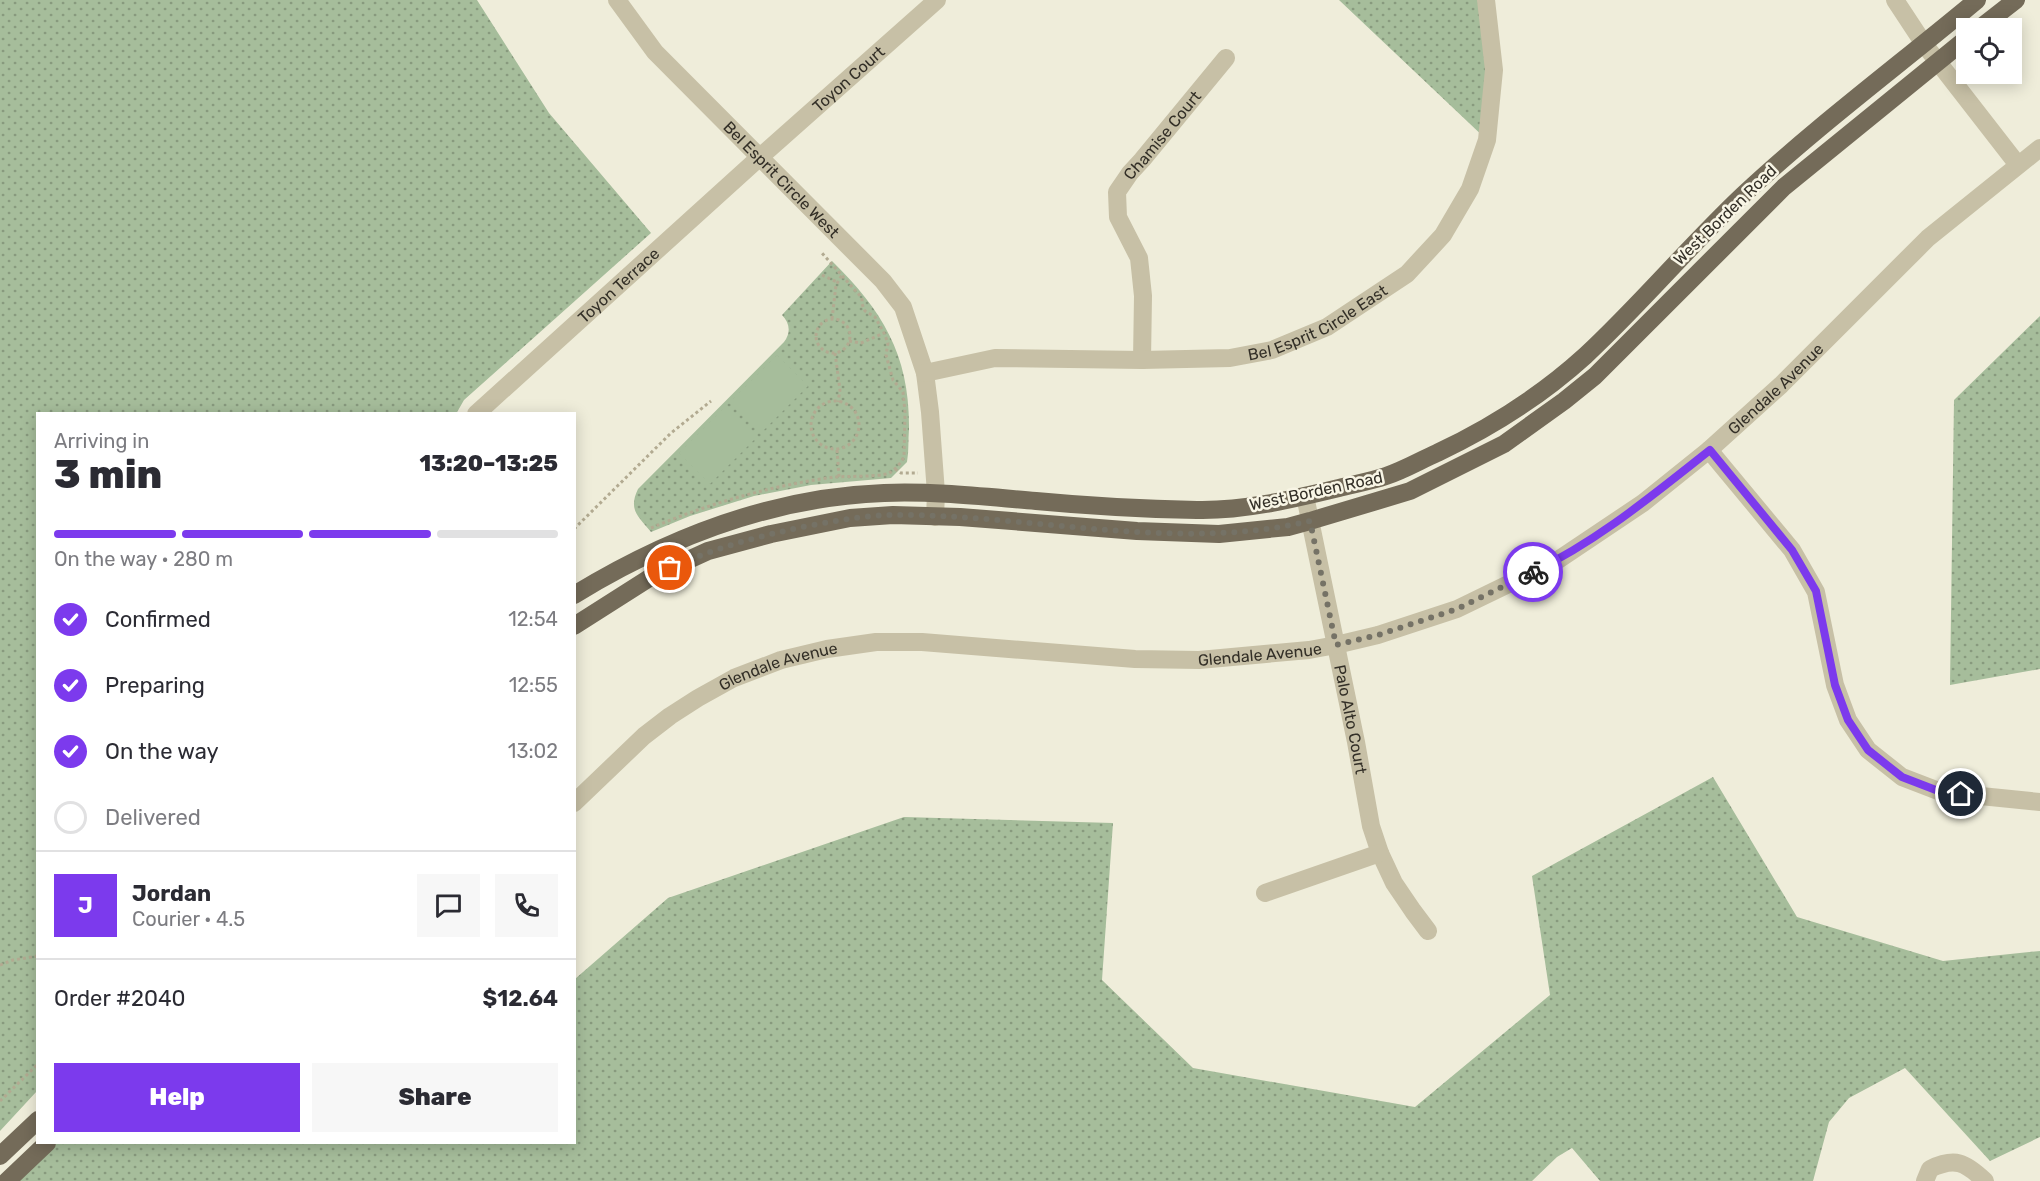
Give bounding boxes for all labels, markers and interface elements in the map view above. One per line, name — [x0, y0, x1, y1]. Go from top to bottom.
map controls — [1956, 18, 2022, 84]
button: locate — [1956, 18, 2022, 84]
street label: Toyon Court — [808, 42, 888, 116]
street label: Chamise Court — [1119, 87, 1205, 183]
street label: Bel Esprit Circle West — [720, 117, 844, 242]
street label: West Borden Road — [1670, 161, 1780, 269]
street label: Toyon Terrace — [574, 244, 663, 327]
street label: Bel Esprit Circle East — [1246, 280, 1391, 364]
street label: Glendale Avenue — [1724, 339, 1827, 438]
text: Arriving in — [54, 429, 149, 453]
text: 13:20–13:25 — [419, 450, 558, 477]
text: 3 min — [54, 452, 162, 498]
street label: West Borden Road — [1248, 468, 1384, 514]
pin — [644, 542, 695, 593]
courier — [1503, 542, 1563, 602]
text: On the way · 280 m — [54, 547, 233, 571]
icon: bag — [653, 551, 686, 584]
icon: bike — [1517, 556, 1550, 589]
icon: check — [54, 603, 87, 636]
text: Confirmed — [105, 606, 211, 633]
text: 12:54 — [508, 607, 558, 631]
street label: Glendale Avenue — [715, 638, 839, 694]
street label: Glendale Avenue — [1197, 638, 1323, 670]
street label: Palo Alto Court — [1331, 663, 1371, 776]
icon: check — [54, 669, 87, 702]
text: Preparing — [105, 672, 205, 699]
text: 12:55 — [509, 673, 558, 697]
icon: check — [54, 735, 87, 768]
text: On the way — [105, 738, 219, 765]
text: 13:02 — [508, 739, 558, 763]
pin — [1935, 768, 1986, 819]
icon: home — [1944, 777, 1977, 810]
text: Delivered — [105, 804, 201, 831]
button: chat — [417, 874, 480, 937]
button: phone — [495, 874, 558, 937]
text: Jordan — [132, 880, 211, 907]
text: J — [78, 892, 93, 919]
text: Courier · 4.5 — [132, 907, 245, 931]
text: Order #2040 — [54, 985, 186, 1012]
text: $12.64 — [483, 985, 558, 1012]
button: Help — [54, 1063, 300, 1132]
button: Share — [312, 1063, 558, 1132]

